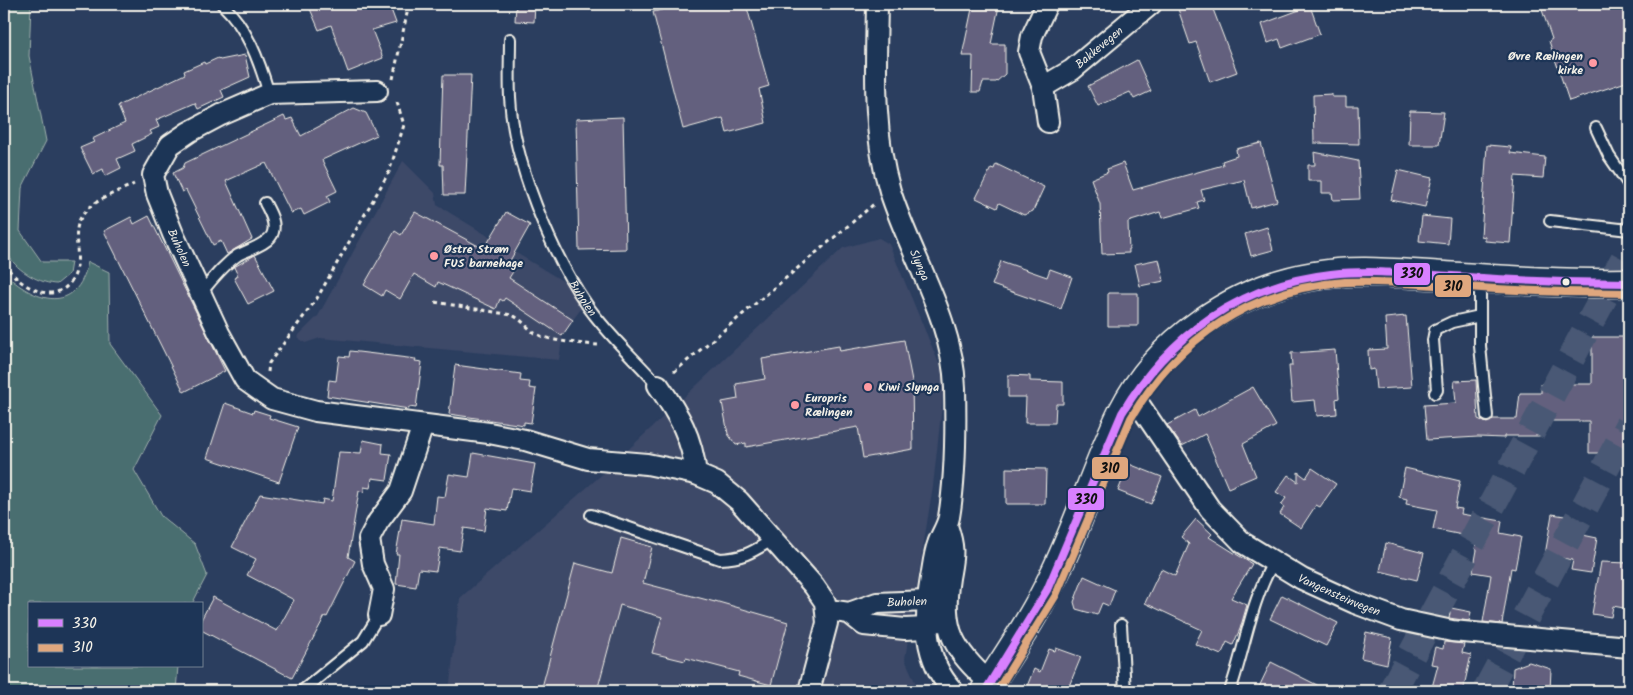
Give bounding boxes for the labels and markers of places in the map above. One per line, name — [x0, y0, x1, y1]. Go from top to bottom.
place label: Øvre Rælingen kirke — [1508, 47, 1583, 80]
marker: Øvre Rælingen kirke — [1587, 57, 1599, 69]
place label: Østre Strøm FUS barnehage — [444, 240, 523, 273]
marker: Østre Strøm FUS barnehage — [428, 250, 440, 262]
unlabelled marker — [1561, 277, 1571, 287]
place label: Kiwi Slynga — [878, 378, 939, 397]
marker: Kiwi Slynga — [862, 381, 874, 393]
place label: Europris Rælingen — [805, 389, 853, 422]
marker: Europris Rælingen — [789, 399, 801, 411]

